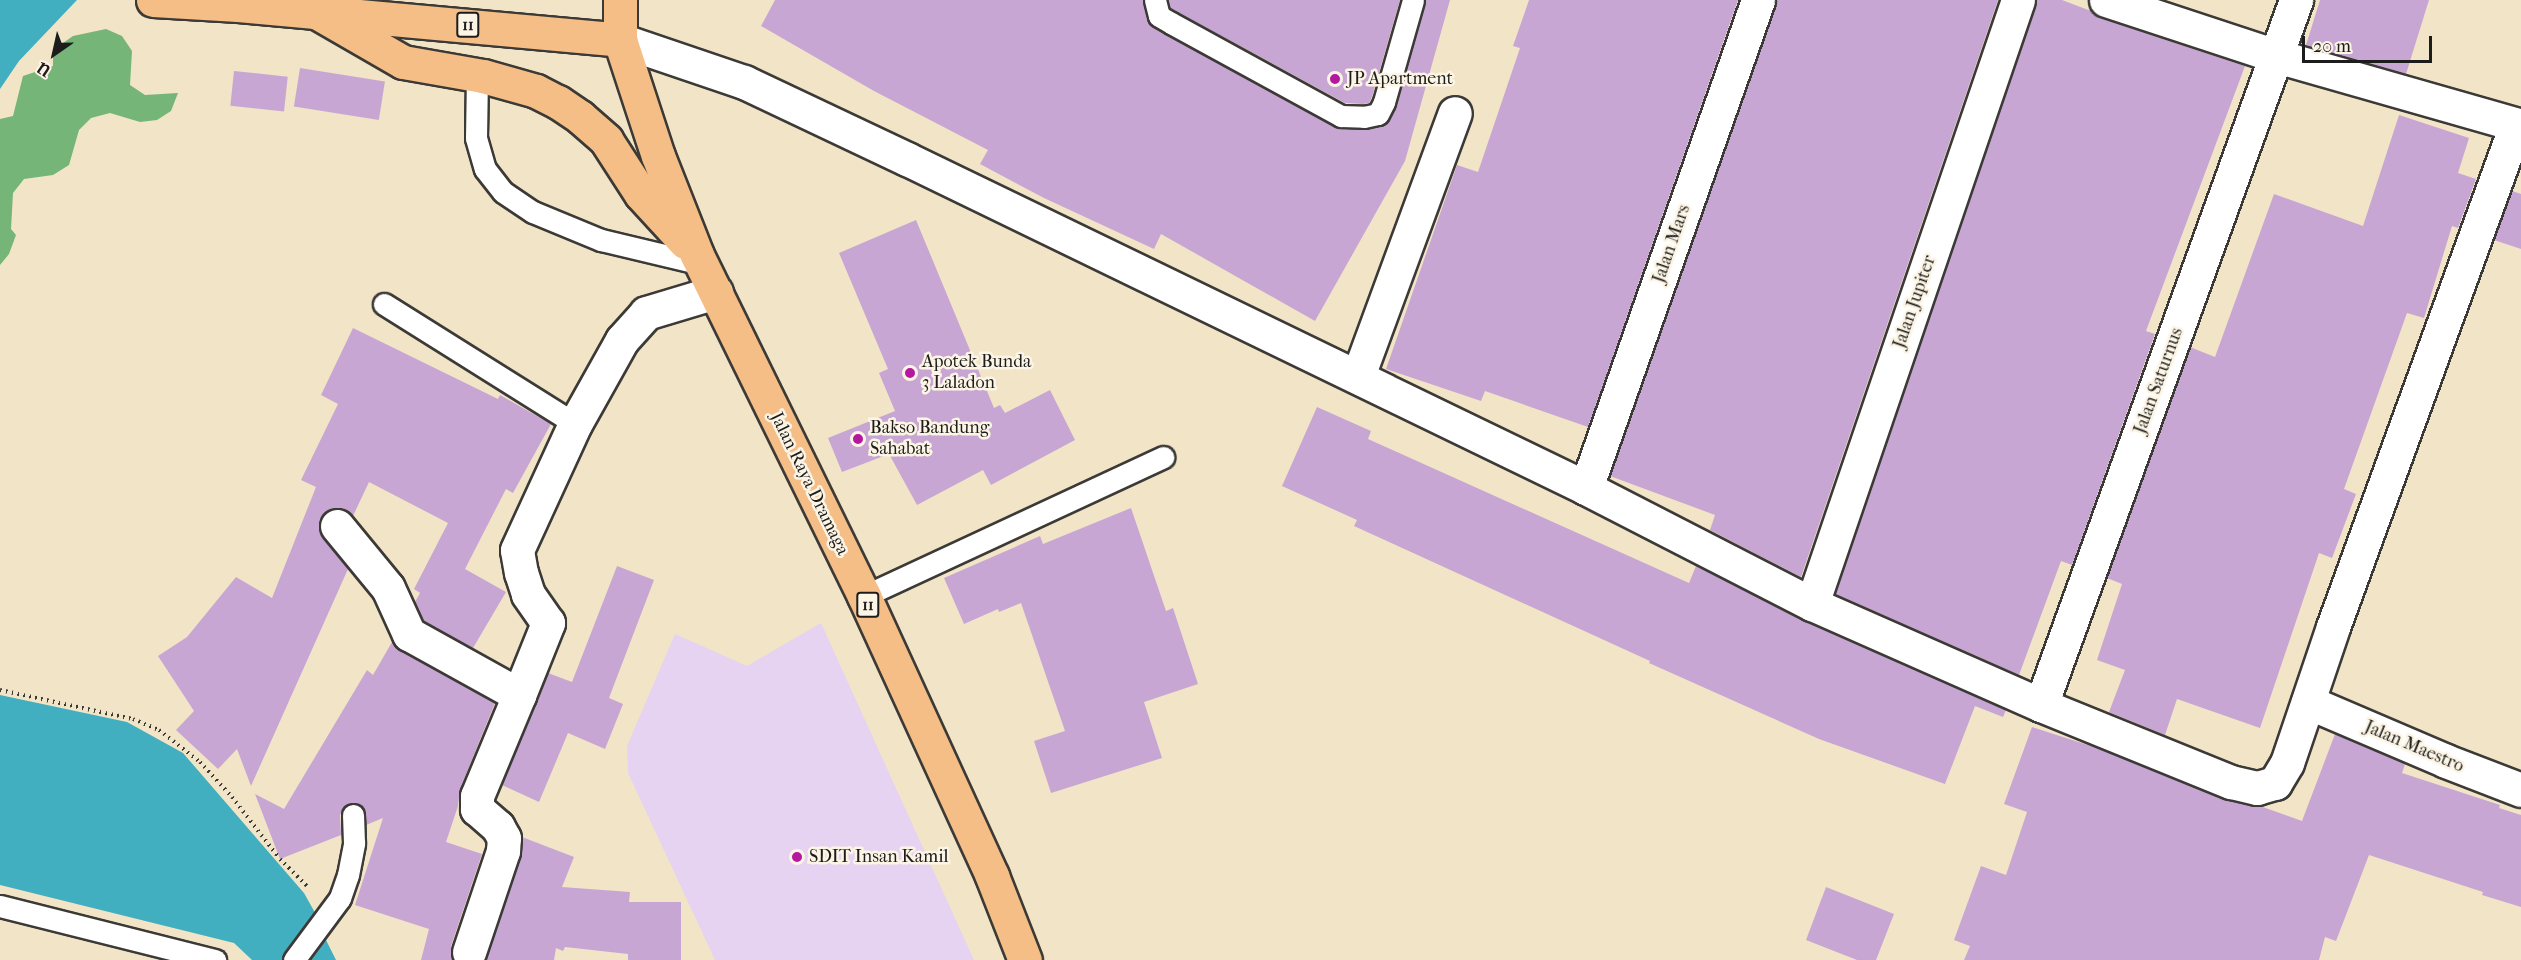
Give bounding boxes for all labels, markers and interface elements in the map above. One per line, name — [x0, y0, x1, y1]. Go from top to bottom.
road number: 11 — [456, 12, 480, 38]
north arrow — [24, 24, 84, 84]
scale bar — [2305, 24, 2436, 62]
text: 20 m — [2313, 36, 2351, 57]
text: U — [33, 58, 54, 81]
place label: JP Apartment — [1347, 68, 1453, 90]
marker: JP Apartment — [1328, 72, 1342, 86]
street label: Jalan Mars — [1649, 202, 1695, 286]
street label: Jalan Jupiter — [1889, 253, 1941, 351]
street label: Jalan Saturnus — [2130, 325, 2188, 437]
place label: Apotek Bunda 3 Laladon — [922, 352, 1031, 394]
marker: Apotek Bunda 3 Laladon — [903, 366, 917, 380]
street label: Jalan Raya Dramaga — [765, 409, 853, 559]
place label: Bakso Bandung Sahabat — [870, 418, 989, 460]
marker: Bakso Bandung Sahabat — [851, 432, 865, 446]
road number: 11 — [856, 592, 880, 618]
street label: Jalan Maestro — [2361, 716, 2467, 778]
place label: SDIT Insan Kamil — [809, 846, 948, 868]
marker: SDIT Insan Kamil — [790, 850, 804, 864]

